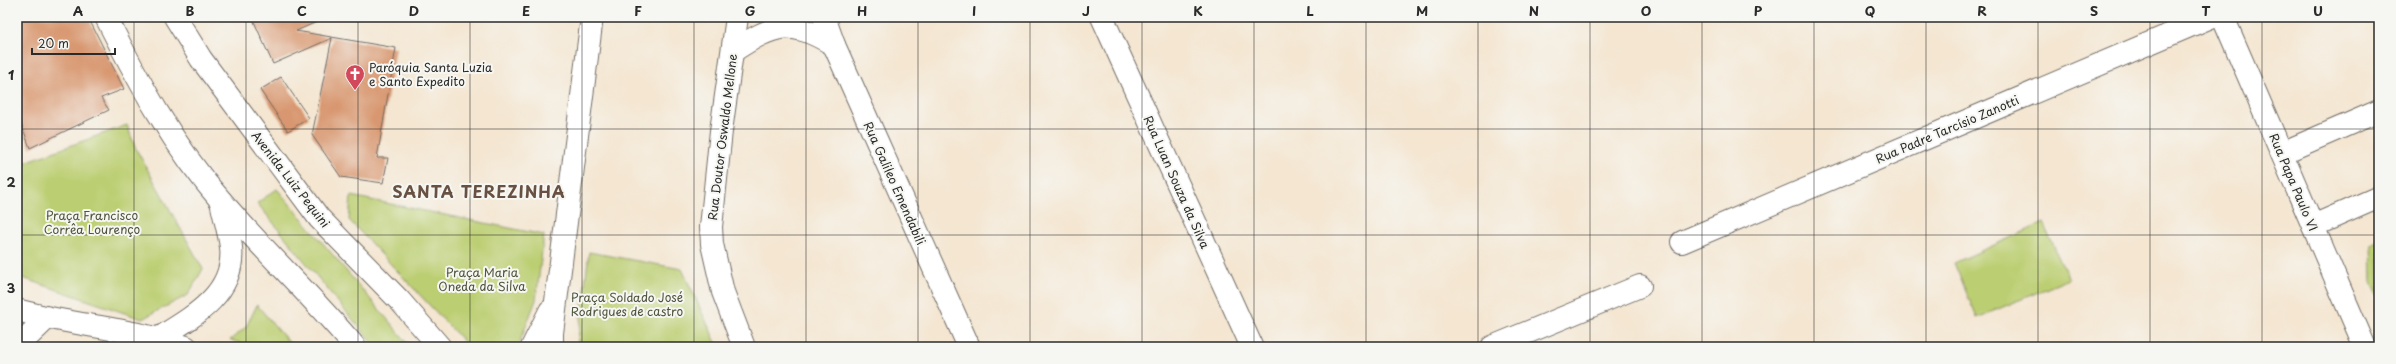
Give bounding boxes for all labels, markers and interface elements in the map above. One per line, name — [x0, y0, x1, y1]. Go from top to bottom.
text: A — [73, 1, 83, 20]
text: B — [186, 1, 195, 20]
text: C — [297, 1, 307, 20]
text: D — [409, 1, 419, 20]
text: E — [522, 1, 530, 20]
text: F — [634, 1, 642, 20]
text: G — [745, 1, 755, 20]
text: H — [857, 1, 867, 20]
text: I — [972, 1, 976, 20]
text: J — [1082, 1, 1090, 20]
text: K — [1193, 1, 1203, 20]
text: L — [1306, 1, 1314, 20]
text: M — [1416, 1, 1428, 20]
text: N — [1529, 1, 1539, 20]
text: O — [1641, 1, 1651, 20]
text: P — [1754, 1, 1763, 20]
text: Q — [1865, 1, 1875, 20]
text: R — [1977, 1, 1987, 20]
text: S — [2090, 1, 2098, 20]
text: T — [2202, 1, 2211, 20]
text: U — [2313, 1, 2323, 20]
scale bar — [32, 30, 115, 56]
text: 20 m — [38, 34, 69, 52]
street label: Rua Doutor Oswaldo Mellone — [703, 52, 741, 221]
place label: Paróquia Santa Luzia e Santo Expedito — [369, 58, 493, 90]
church icon: Paróquia Santa Luzia e Santo Expedito — [344, 63, 366, 91]
text: 1 — [8, 65, 14, 84]
street label: Rua Padre Tarcísio Zanotti — [1873, 91, 2021, 167]
street label: Rua Luan Souza da Silva — [1140, 113, 1215, 252]
street label: Rua Galileo Emendabili — [860, 118, 930, 248]
street label: Avenida Luiz Pequini — [247, 127, 335, 231]
street label: Rua Papa Paulo VI — [2265, 130, 2323, 234]
text: 2 — [6, 172, 16, 191]
district label: SANTA TEREZINHA — [392, 179, 566, 203]
park label: Praça Francisco Corrêa Lourenço — [44, 206, 141, 238]
park label: Praça Maria Oneda da Silva — [438, 263, 526, 295]
text: 3 — [7, 278, 16, 297]
park label: Praça Soldado José Rodrigues de castro — [571, 288, 683, 320]

